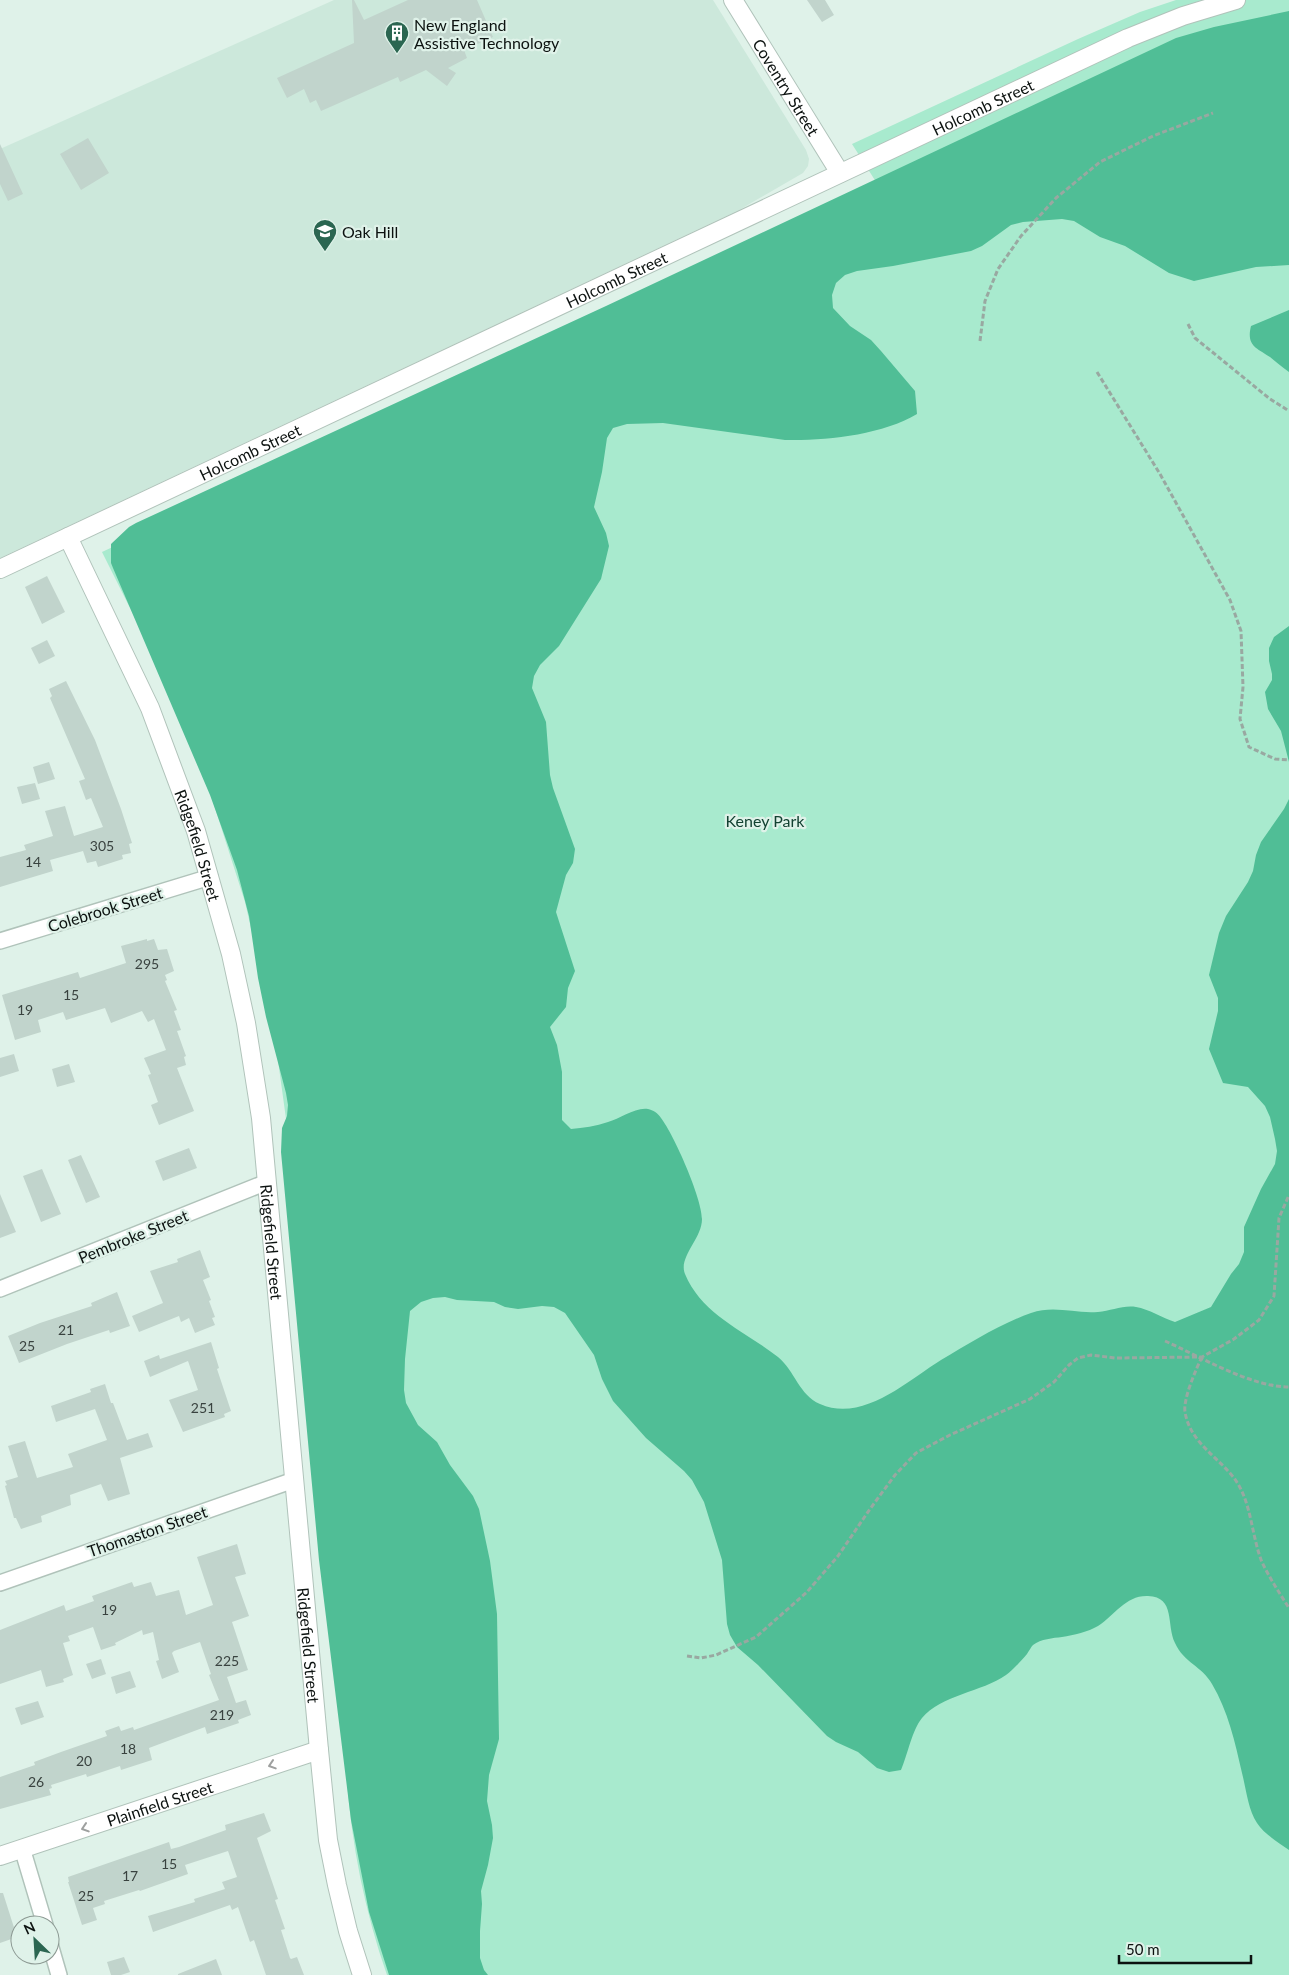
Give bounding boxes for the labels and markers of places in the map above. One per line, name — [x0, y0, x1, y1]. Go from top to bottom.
place label: New England Assistive Technology — [414, 15, 560, 52]
building icon: New England Assistive Technology — [384, 20, 410, 54]
school or university icon: Oak Hill — [312, 218, 338, 252]
place label: Oak Hill — [342, 222, 398, 241]

